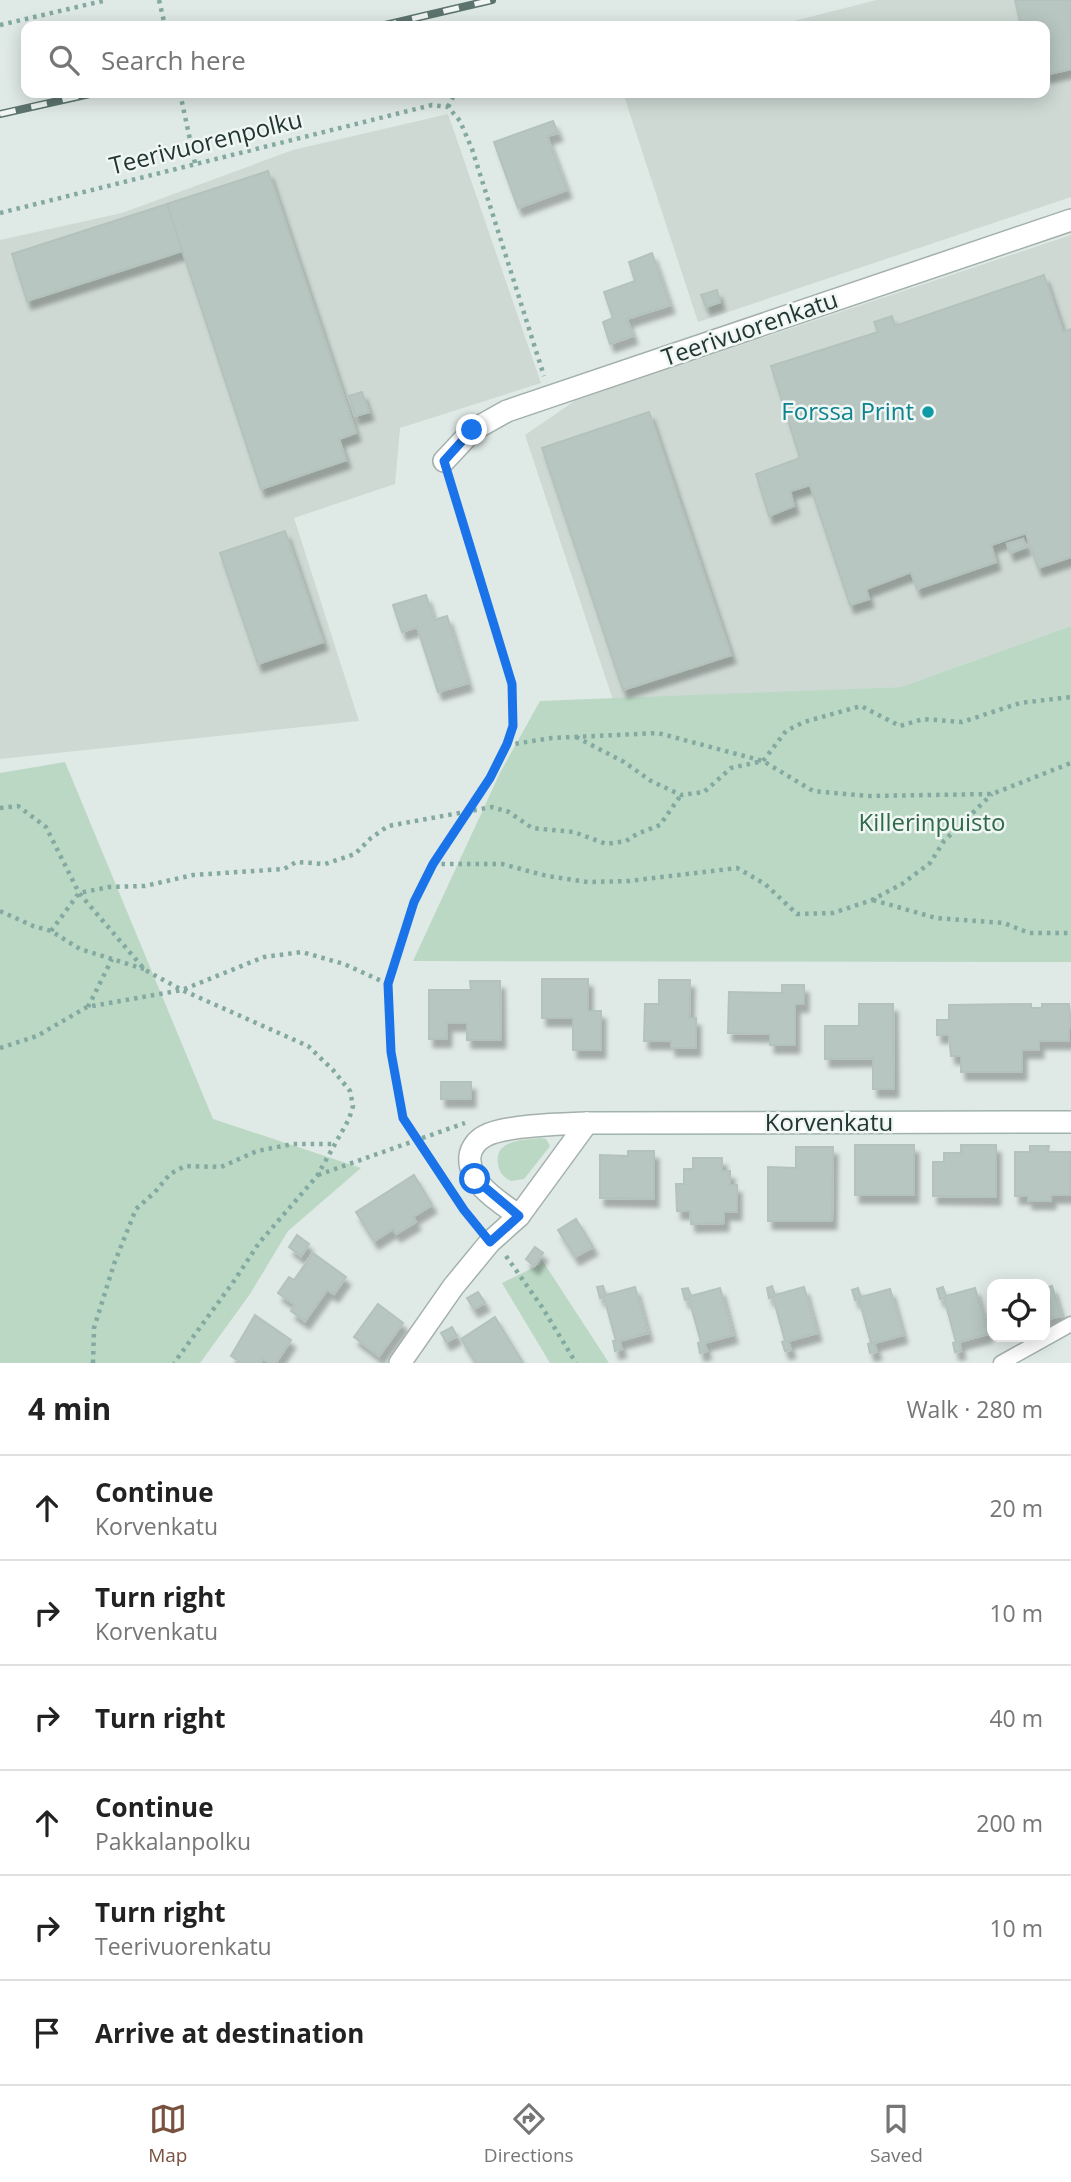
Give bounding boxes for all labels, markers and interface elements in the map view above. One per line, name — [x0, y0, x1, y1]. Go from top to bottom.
search box — [21, 21, 1050, 98]
icon: search — [45, 41, 83, 79]
text: Search here — [101, 42, 246, 78]
street label: Teerivuorenpolku — [106, 102, 306, 181]
street label: Teerivuorenkatu — [657, 282, 842, 373]
place label: Forssa Print — [781, 394, 914, 427]
marker: Forssa Print — [920, 404, 936, 420]
route end — [456, 414, 487, 445]
park label: Killerinpuisto — [859, 805, 1005, 838]
street label: Korvenkatu — [765, 1105, 893, 1138]
route start — [459, 1163, 490, 1194]
map controls — [987, 1279, 1050, 1342]
button: locate — [987, 1279, 1050, 1342]
text: 4 min — [28, 1388, 111, 1429]
text: Walk · 280 m — [906, 1393, 1043, 1425]
text: Continue — [95, 1474, 214, 1510]
icon: ahead — [28, 1489, 66, 1527]
text: 20 m — [989, 1492, 1043, 1524]
text: Korvenkatu — [95, 1510, 218, 1542]
text: Turn right — [95, 1579, 226, 1615]
icon: right — [28, 1594, 66, 1632]
text: 10 m — [989, 1597, 1043, 1629]
text: Korvenkatu — [95, 1615, 218, 1647]
icon: right — [28, 1699, 66, 1737]
text: Turn right — [95, 1700, 226, 1736]
text: 40 m — [989, 1702, 1043, 1734]
text: Continue — [95, 1789, 214, 1825]
icon: ahead — [28, 1804, 66, 1842]
text: 200 m — [976, 1807, 1043, 1839]
text: Pakkalanpolku — [95, 1825, 251, 1857]
text: Turn right — [95, 1894, 226, 1930]
icon: right — [28, 1909, 66, 1947]
text: 10 m — [989, 1912, 1043, 1944]
text: Teerivuorenkatu — [95, 1930, 272, 1962]
icon: arrive — [28, 2014, 66, 2052]
text: Arrive at destination — [95, 2015, 364, 2051]
tab: Map — [148, 2100, 187, 2168]
tab: Directions — [484, 2100, 574, 2168]
tab: Saved — [870, 2100, 923, 2168]

